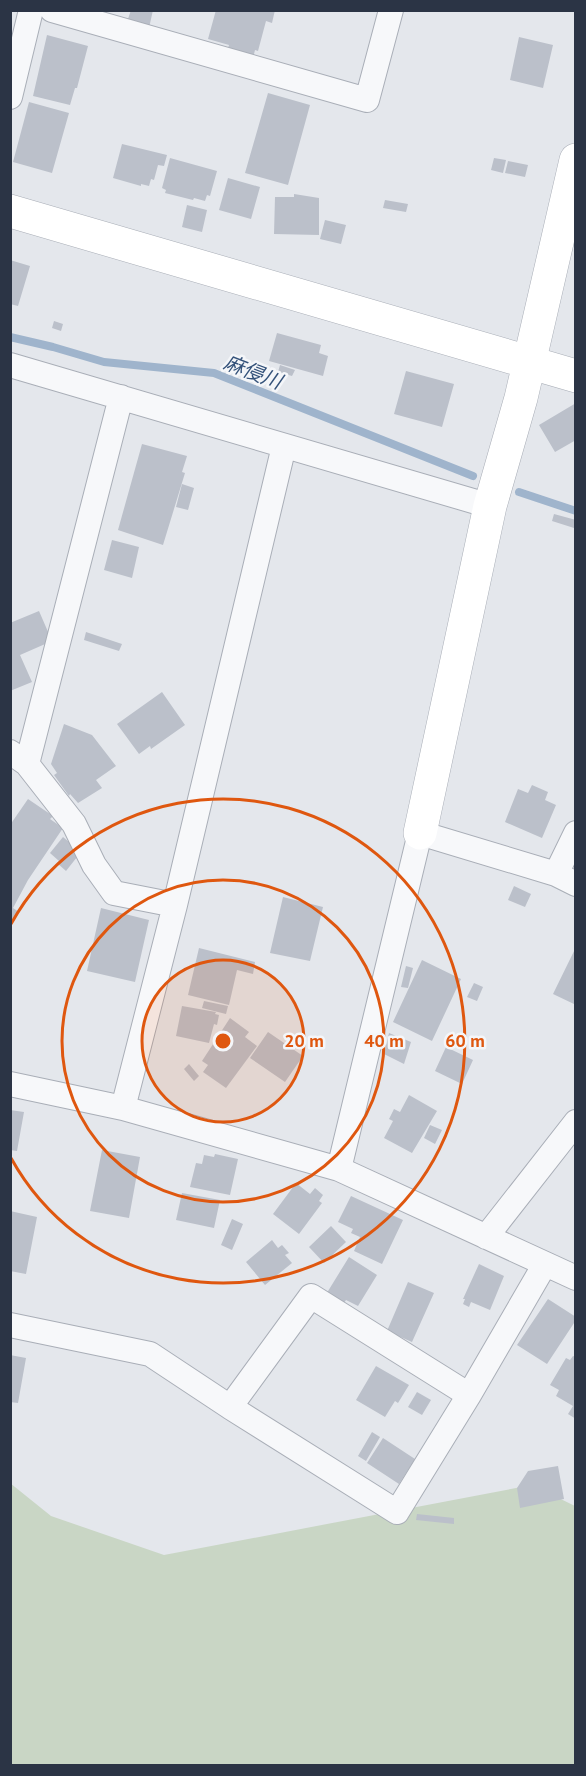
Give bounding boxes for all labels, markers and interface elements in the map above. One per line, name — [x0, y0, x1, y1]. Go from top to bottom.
water label: 麻侵川 — [220, 349, 288, 396]
text: 20 m — [284, 1029, 324, 1052]
text: 40 m — [364, 1029, 404, 1052]
text: 60 m — [445, 1029, 485, 1052]
centre of rings — [213, 1031, 233, 1051]

